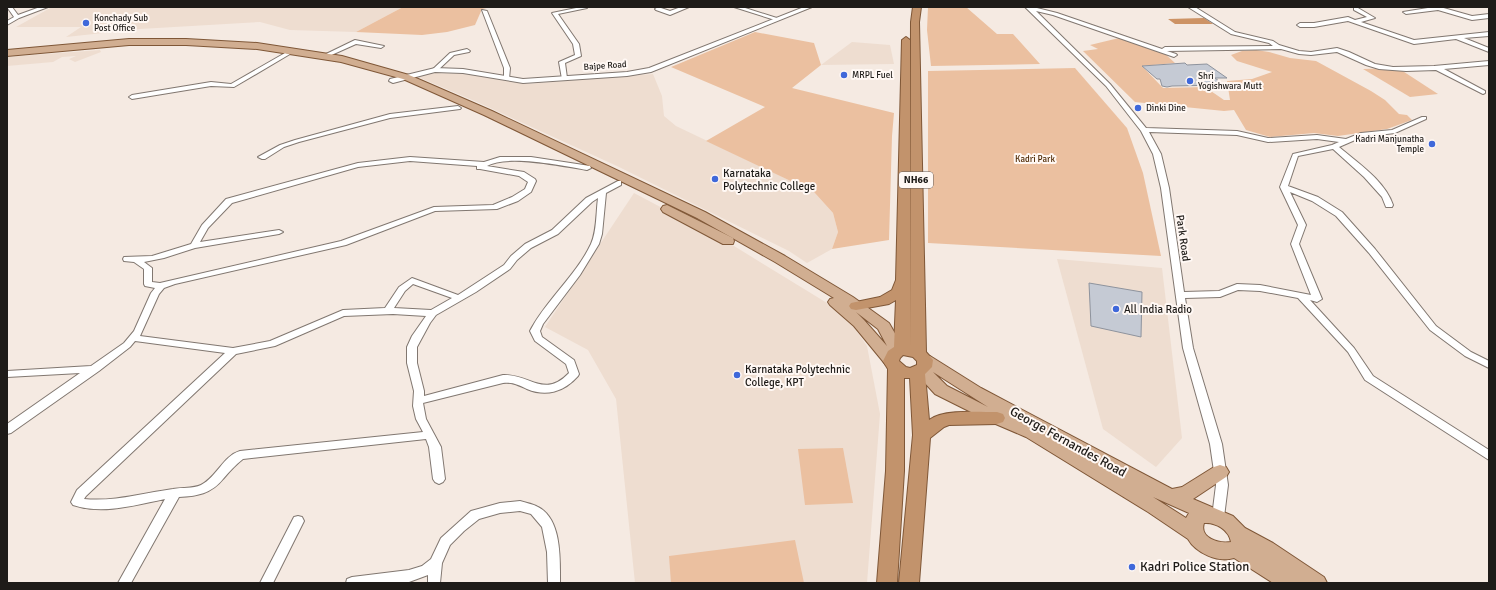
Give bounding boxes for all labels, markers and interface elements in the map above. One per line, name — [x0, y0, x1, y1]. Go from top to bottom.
place label: Konchady Sub Post Office — [94, 13, 148, 34]
marker: Konchady Sub Post Office — [81, 18, 91, 28]
street label: Bajpe Road — [583, 59, 627, 73]
marker: MRPL Fuel — [839, 70, 849, 80]
place label: MRPL Fuel — [852, 70, 893, 81]
place label: Shri Yogishwara Mutt — [1198, 71, 1262, 92]
marker: Shri Yogishwara Mutt — [1185, 76, 1195, 86]
marker: Dinki Dine — [1133, 103, 1143, 113]
place label: Dinki Dine — [1146, 103, 1186, 114]
place label: Kadri Manjunatha Temple — [1355, 134, 1424, 155]
marker: Kadri Manjunatha Temple — [1427, 139, 1437, 149]
park label: Kadri Park — [1015, 154, 1055, 165]
place label: Karnataka Polytechnic College — [723, 167, 815, 193]
road number: NH66 — [899, 172, 933, 188]
marker: Karnataka Polytechnic College — [710, 174, 720, 184]
street label: Park Road — [1173, 214, 1193, 262]
place label: All India Radio — [1124, 303, 1192, 316]
marker: All India Radio — [1111, 304, 1121, 314]
place label: Karnataka Polytechnic College, KPT — [745, 363, 850, 389]
marker: Karnataka Polytechnic College, KPT — [732, 370, 742, 380]
street label: George Fernandes Road — [1007, 403, 1129, 481]
place label: Kadri Police Station — [1140, 559, 1249, 575]
marker: Kadri Police Station — [1127, 562, 1137, 572]

